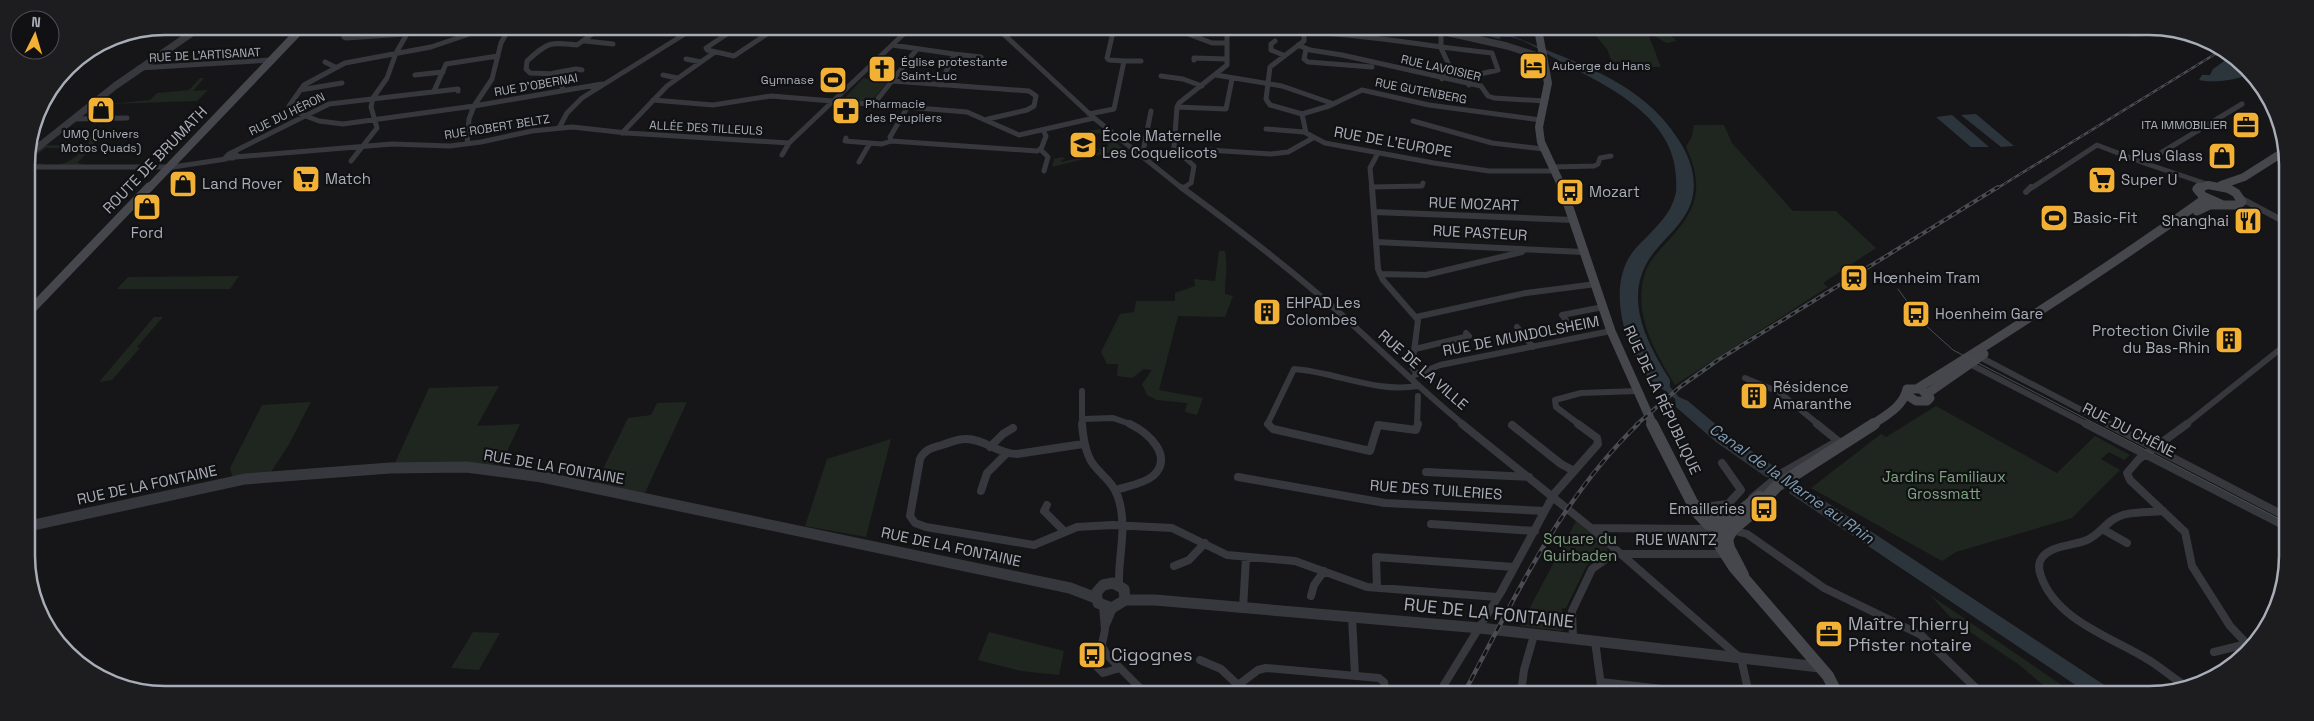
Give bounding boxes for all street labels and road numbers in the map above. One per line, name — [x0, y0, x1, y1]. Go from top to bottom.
street label: RUE DE L'ARTISANAT — [149, 44, 261, 66]
street label: RUE LAVOISIER — [1399, 51, 1483, 85]
street label: RUE D'OBERNAI — [493, 70, 579, 100]
street label: RUE GUTENBERG — [1374, 74, 1468, 108]
street label: RUE DU HÉRON — [246, 89, 328, 139]
street label: ROUTE DE BRUMATH — [98, 102, 211, 217]
street label: RUE ROBERT BELTZ — [443, 111, 551, 143]
street label: ALLÉE DES TILLEULS — [649, 117, 763, 139]
street label: RUE DE L'EUROPE — [1332, 122, 1454, 161]
street label: RUE MOZART — [1428, 192, 1520, 215]
street label: RUE PASTEUR — [1432, 221, 1528, 244]
street label: RUE DE MUNDOLSHEIM — [1441, 311, 1601, 360]
street label: RUE DE LA RÉPUBLIQUE — [1620, 322, 1705, 477]
street label: RUE DE LA VILLE — [1375, 325, 1472, 414]
street label: RUE DU CHÊNE — [2080, 398, 2179, 461]
street label: RUE DE LA FONTAINE — [482, 445, 626, 488]
street label: RUE DE LA FONTAINE — [75, 460, 219, 509]
street label: RUE DES TUILERIES — [1369, 475, 1503, 504]
street label: RUE DE LA FONTAINE — [879, 522, 1023, 571]
street label: RUE WANTZ — [1635, 530, 1717, 549]
street label: RUE DE LA FONTAINE — [1403, 592, 1575, 633]

